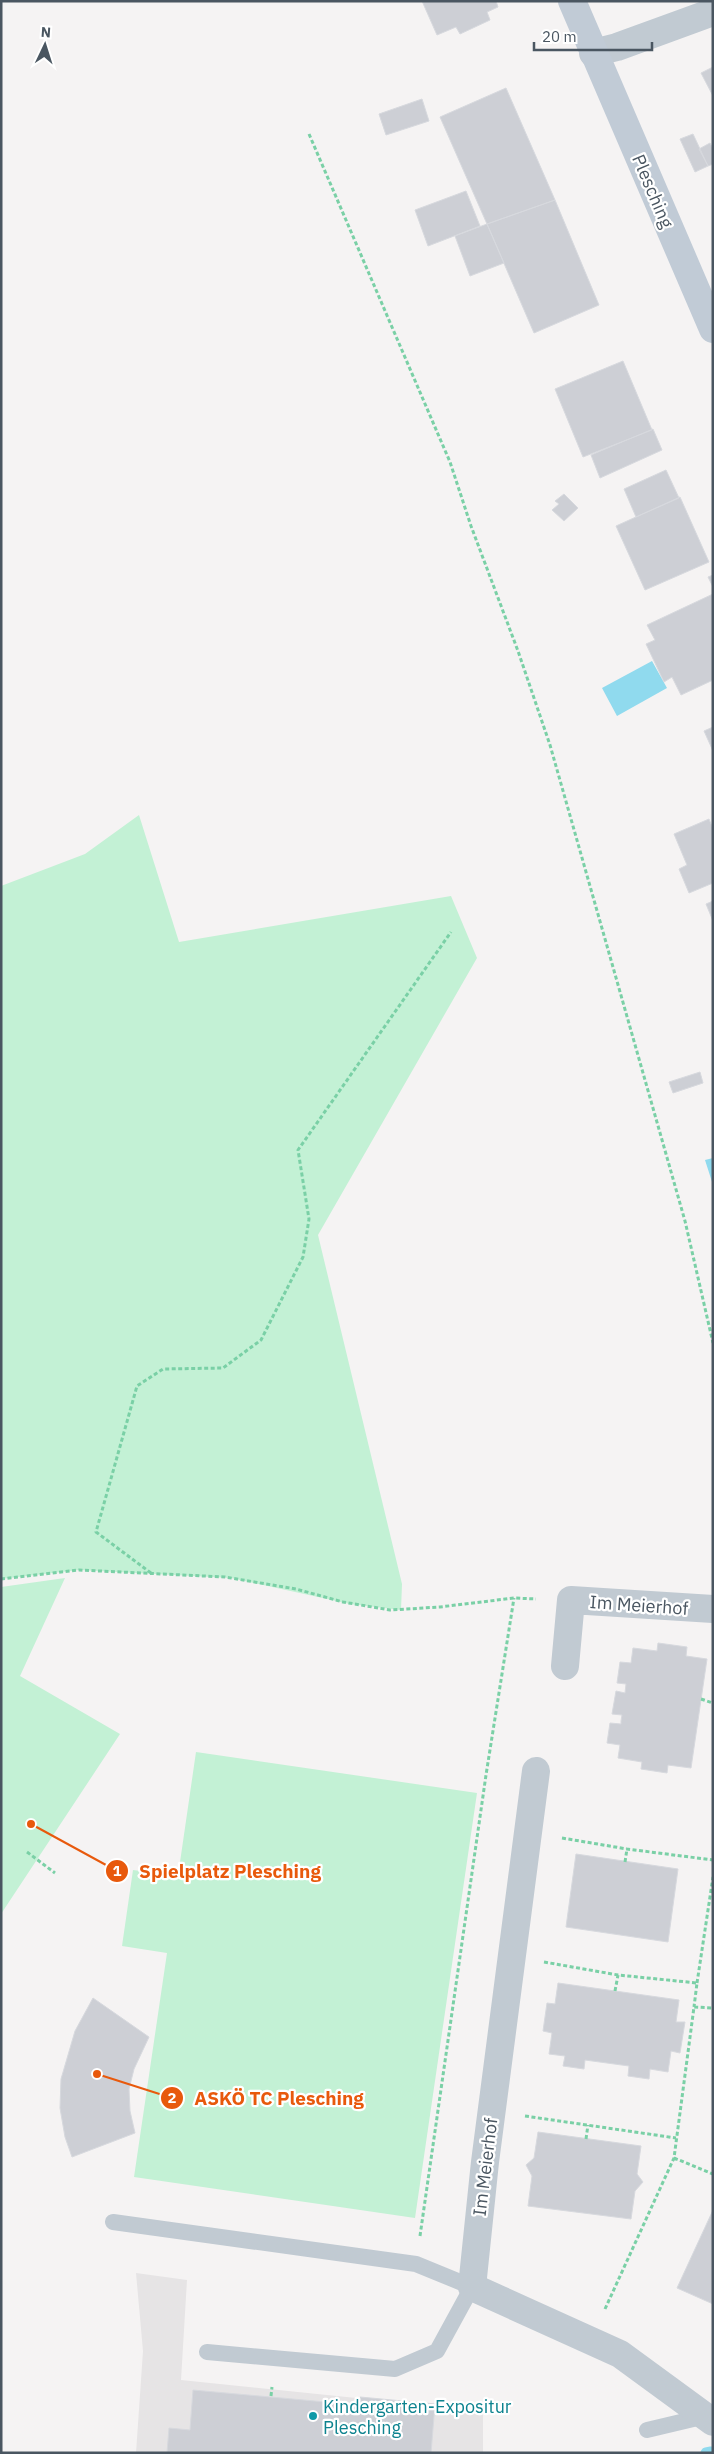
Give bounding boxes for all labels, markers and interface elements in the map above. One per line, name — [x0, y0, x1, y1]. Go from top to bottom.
north arrow — [20, 20, 70, 70]
scale bar — [534, 20, 652, 52]
text: N — [40, 23, 52, 41]
text: 20 m — [542, 27, 577, 46]
street label: Plesching — [627, 151, 679, 232]
street label: Im Meierhof — [589, 1590, 689, 1620]
callout: Spielplatz Plesching — [105, 1854, 331, 1888]
text: Spielplatz Plesching — [139, 1859, 321, 1883]
text: 1 — [112, 1861, 122, 1880]
callout: ASKÖ TC Plesching — [159, 2081, 374, 2115]
text: ASKÖ TC Plesching — [194, 2086, 364, 2110]
text: 2 — [167, 2088, 177, 2107]
street label: Im Meierhof — [468, 2116, 502, 2217]
place label: Kindergarten-Expositur Plesching — [323, 2395, 512, 2439]
marker: Kindergarten-Expositur Plesching — [307, 2410, 319, 2422]

